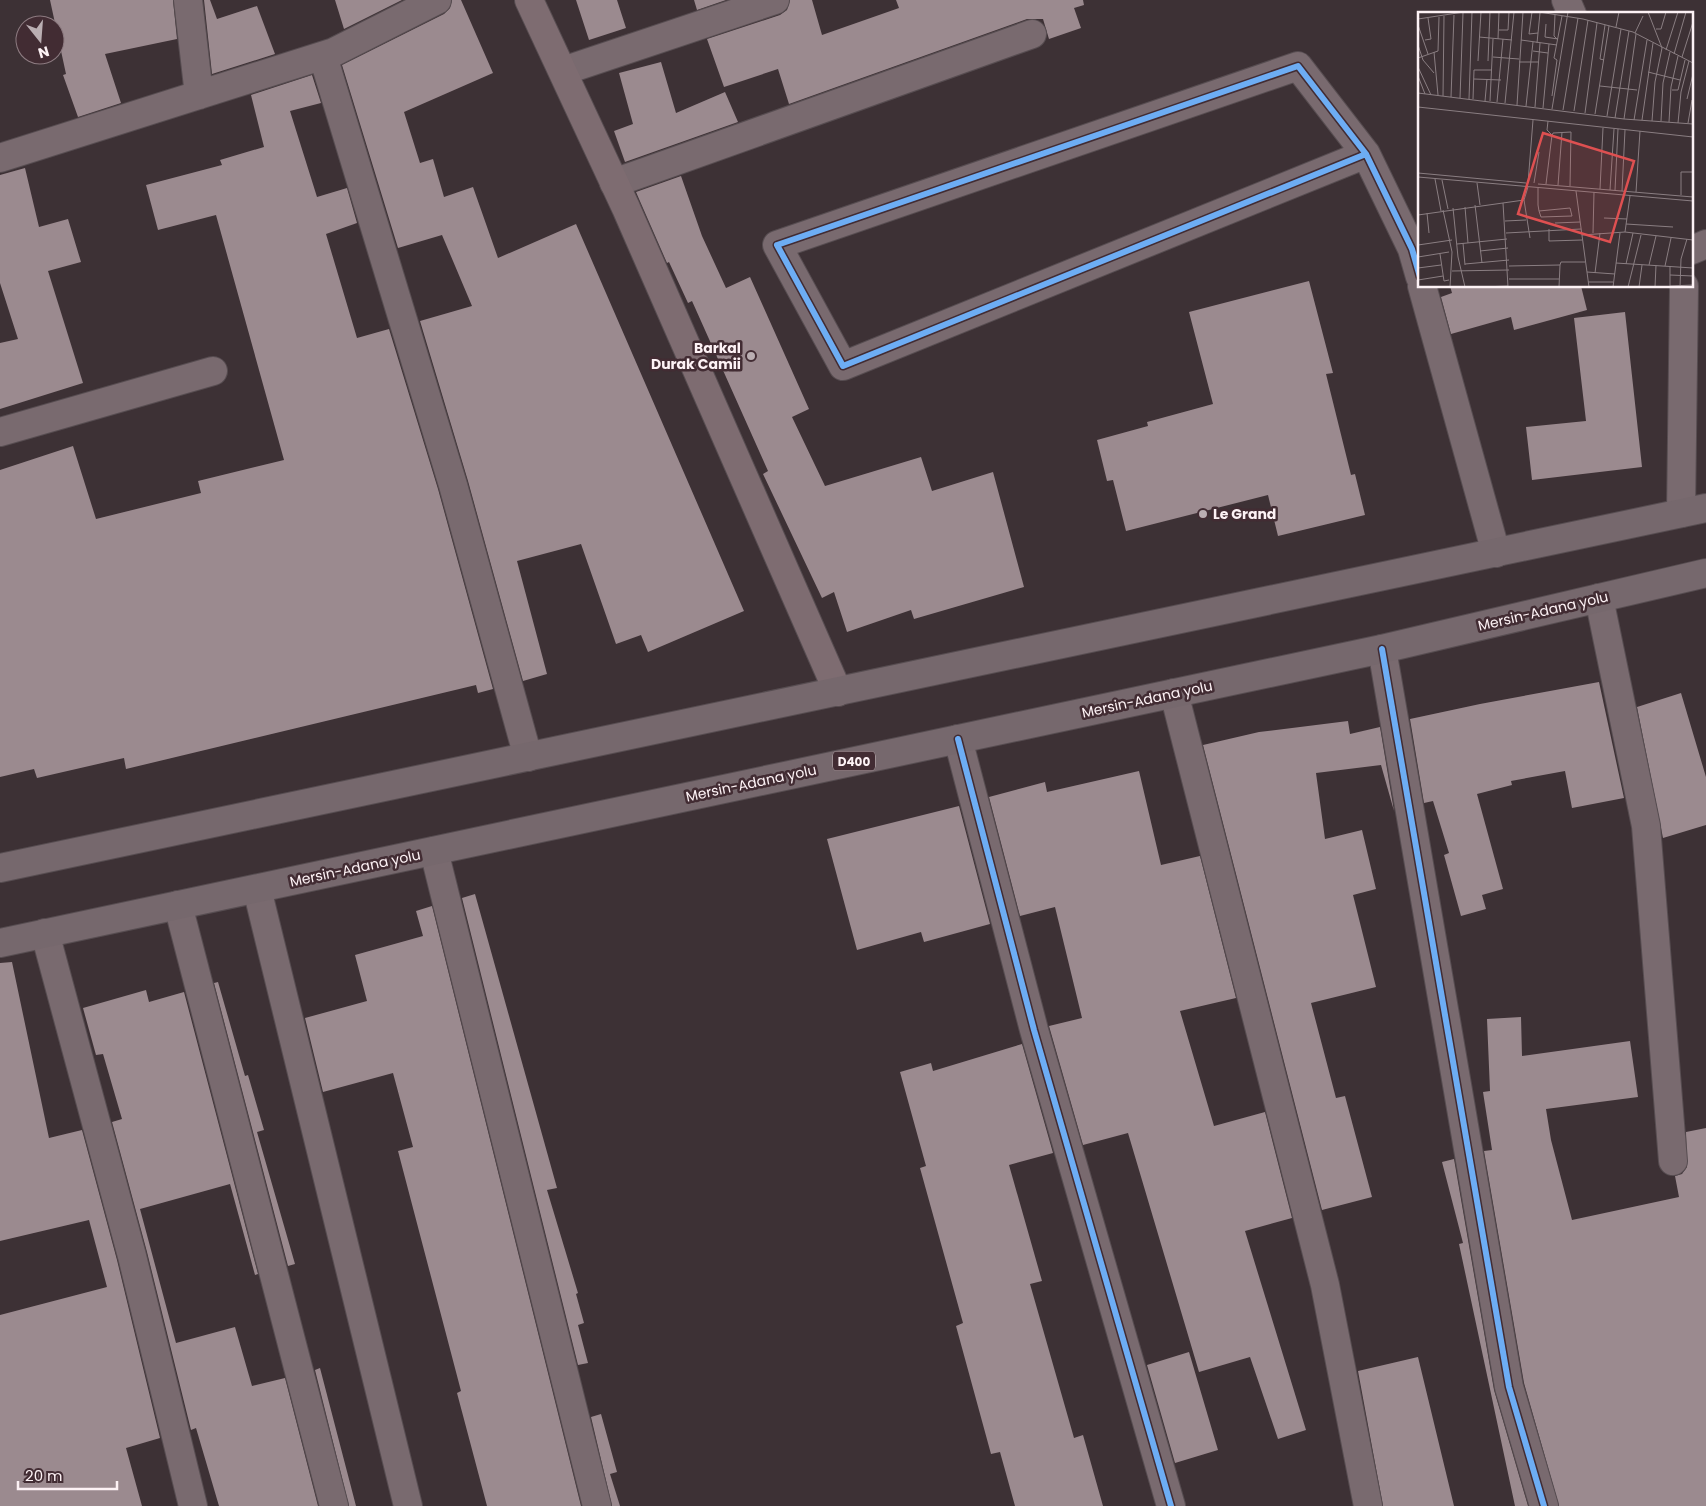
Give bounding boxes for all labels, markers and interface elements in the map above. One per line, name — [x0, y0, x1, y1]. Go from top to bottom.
inset map — [1418, 12, 1694, 288]
north arrow — [15, 15, 65, 65]
text: N — [36, 41, 52, 64]
place label: Barkal Durak Camii — [651, 338, 741, 374]
marker: Barkal Durak Camii — [745, 350, 757, 362]
place label: Le Grand — [1213, 504, 1276, 524]
marker: Le Grand — [1197, 508, 1209, 520]
street label: Mersin-Adana yolu — [1476, 586, 1610, 636]
street label: Mersin-Adana yolu — [1080, 675, 1214, 723]
road number: D400 — [833, 751, 875, 770]
street label: Mersin-Adana yolu — [684, 759, 818, 807]
street label: Mersin-Adana yolu — [288, 844, 422, 892]
scale bar — [18, 1458, 116, 1490]
text: 20 m — [25, 1465, 63, 1486]

